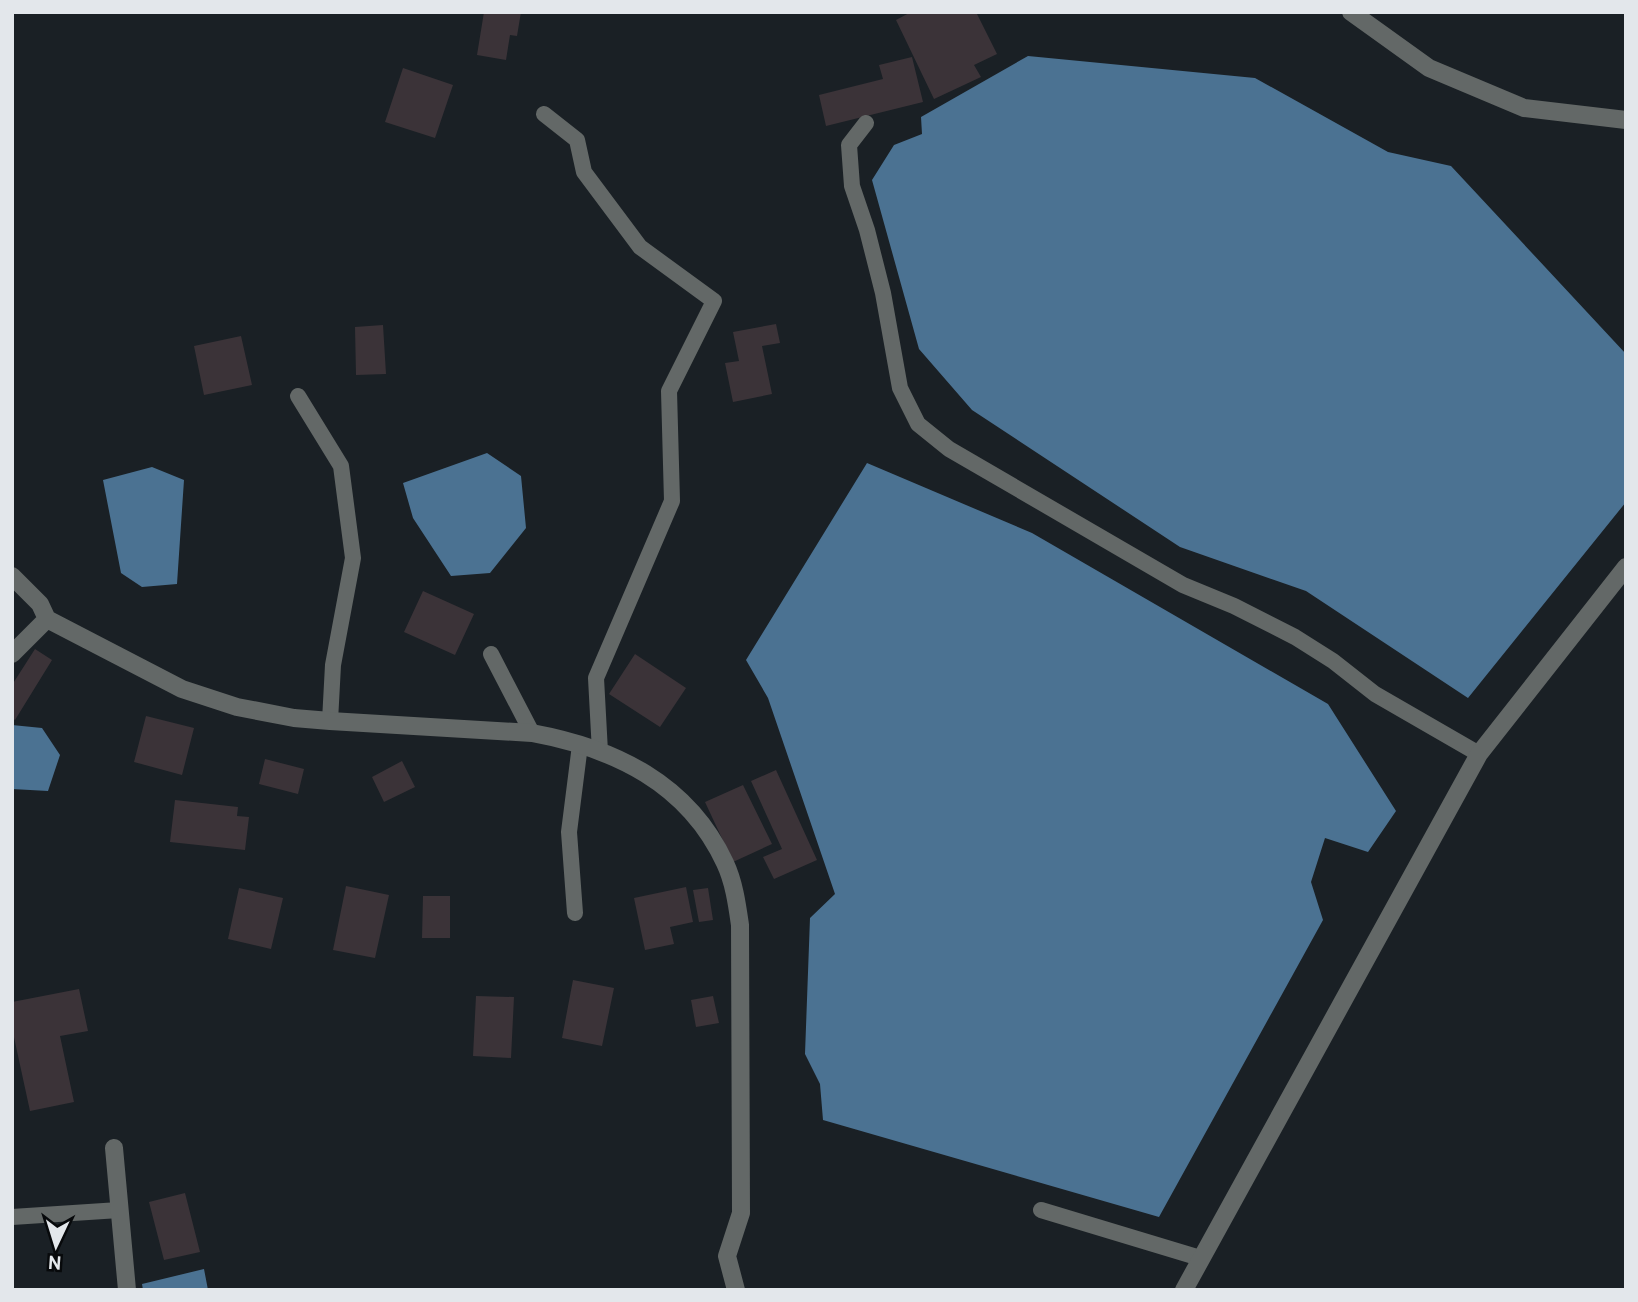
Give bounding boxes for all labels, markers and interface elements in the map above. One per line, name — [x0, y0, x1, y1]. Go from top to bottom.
north arrow — [21, 1211, 91, 1281]
text: N — [47, 1249, 63, 1273]

